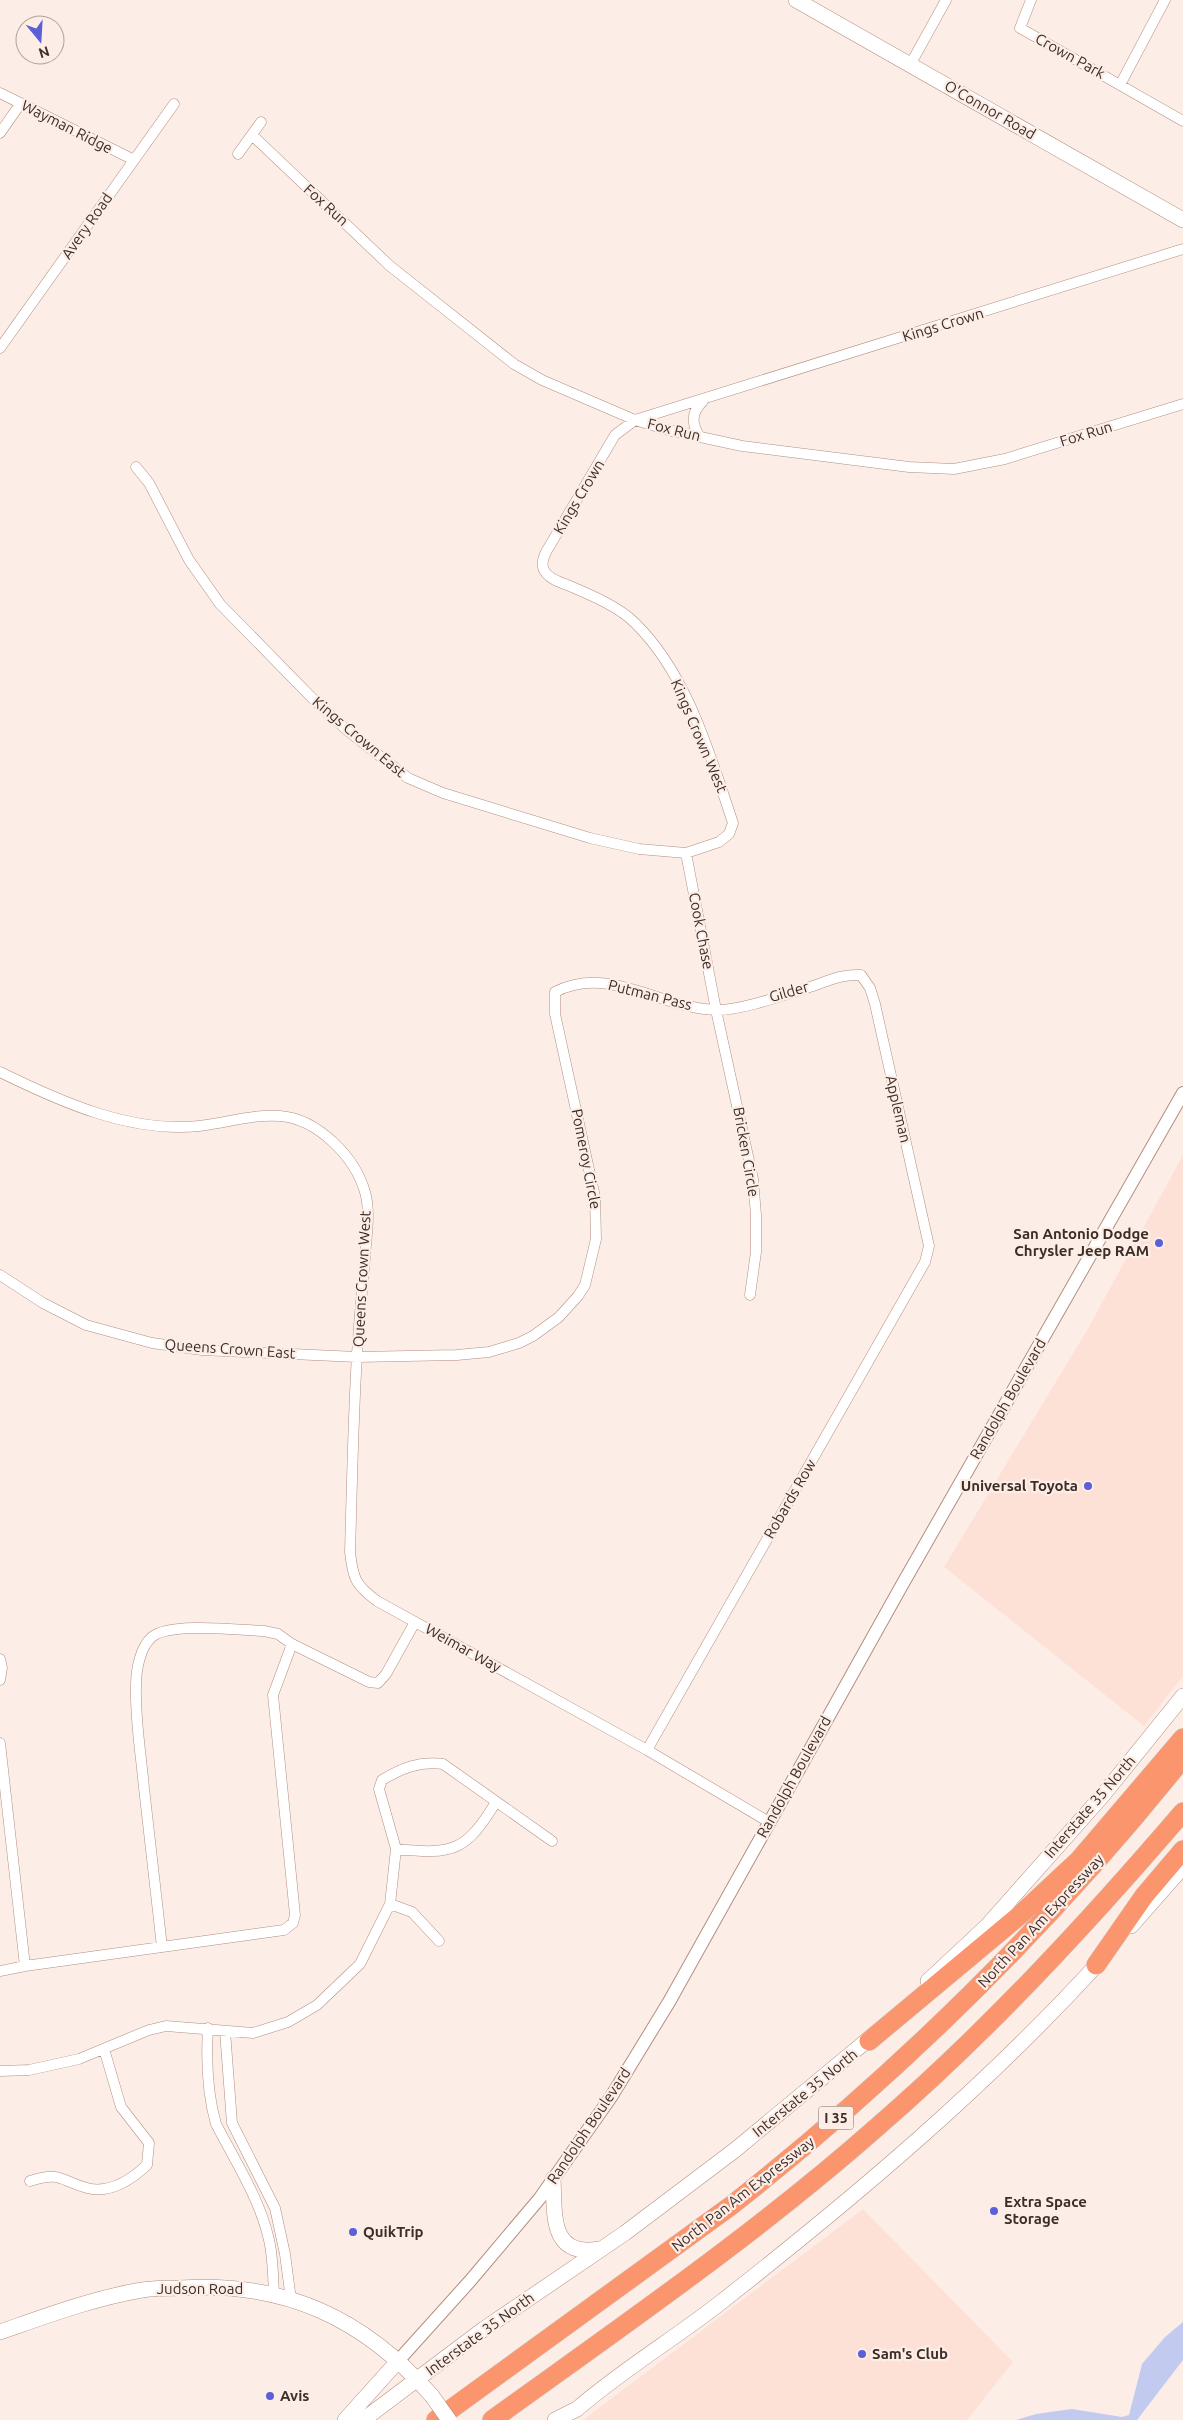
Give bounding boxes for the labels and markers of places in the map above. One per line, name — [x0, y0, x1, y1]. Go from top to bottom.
place label: San Antonio Dodge Chrysler Jeep RAM — [1013, 1225, 1149, 1259]
marker: San Antonio Dodge Chrysler Jeep RAM — [1153, 1237, 1165, 1249]
place label: Universal Toyota — [961, 1477, 1078, 1494]
marker: Universal Toyota — [1082, 1480, 1094, 1492]
place label: Extra Space Storage — [1004, 2193, 1087, 2227]
marker: Extra Space Storage — [988, 2205, 1000, 2217]
place label: QuikTrip — [363, 2223, 424, 2240]
marker: QuikTrip — [347, 2226, 359, 2238]
place label: Sam's Club — [872, 2345, 948, 2362]
marker: Sam's Club — [856, 2348, 868, 2360]
place label: Avis — [280, 2387, 309, 2404]
marker: Avis — [264, 2390, 276, 2402]

